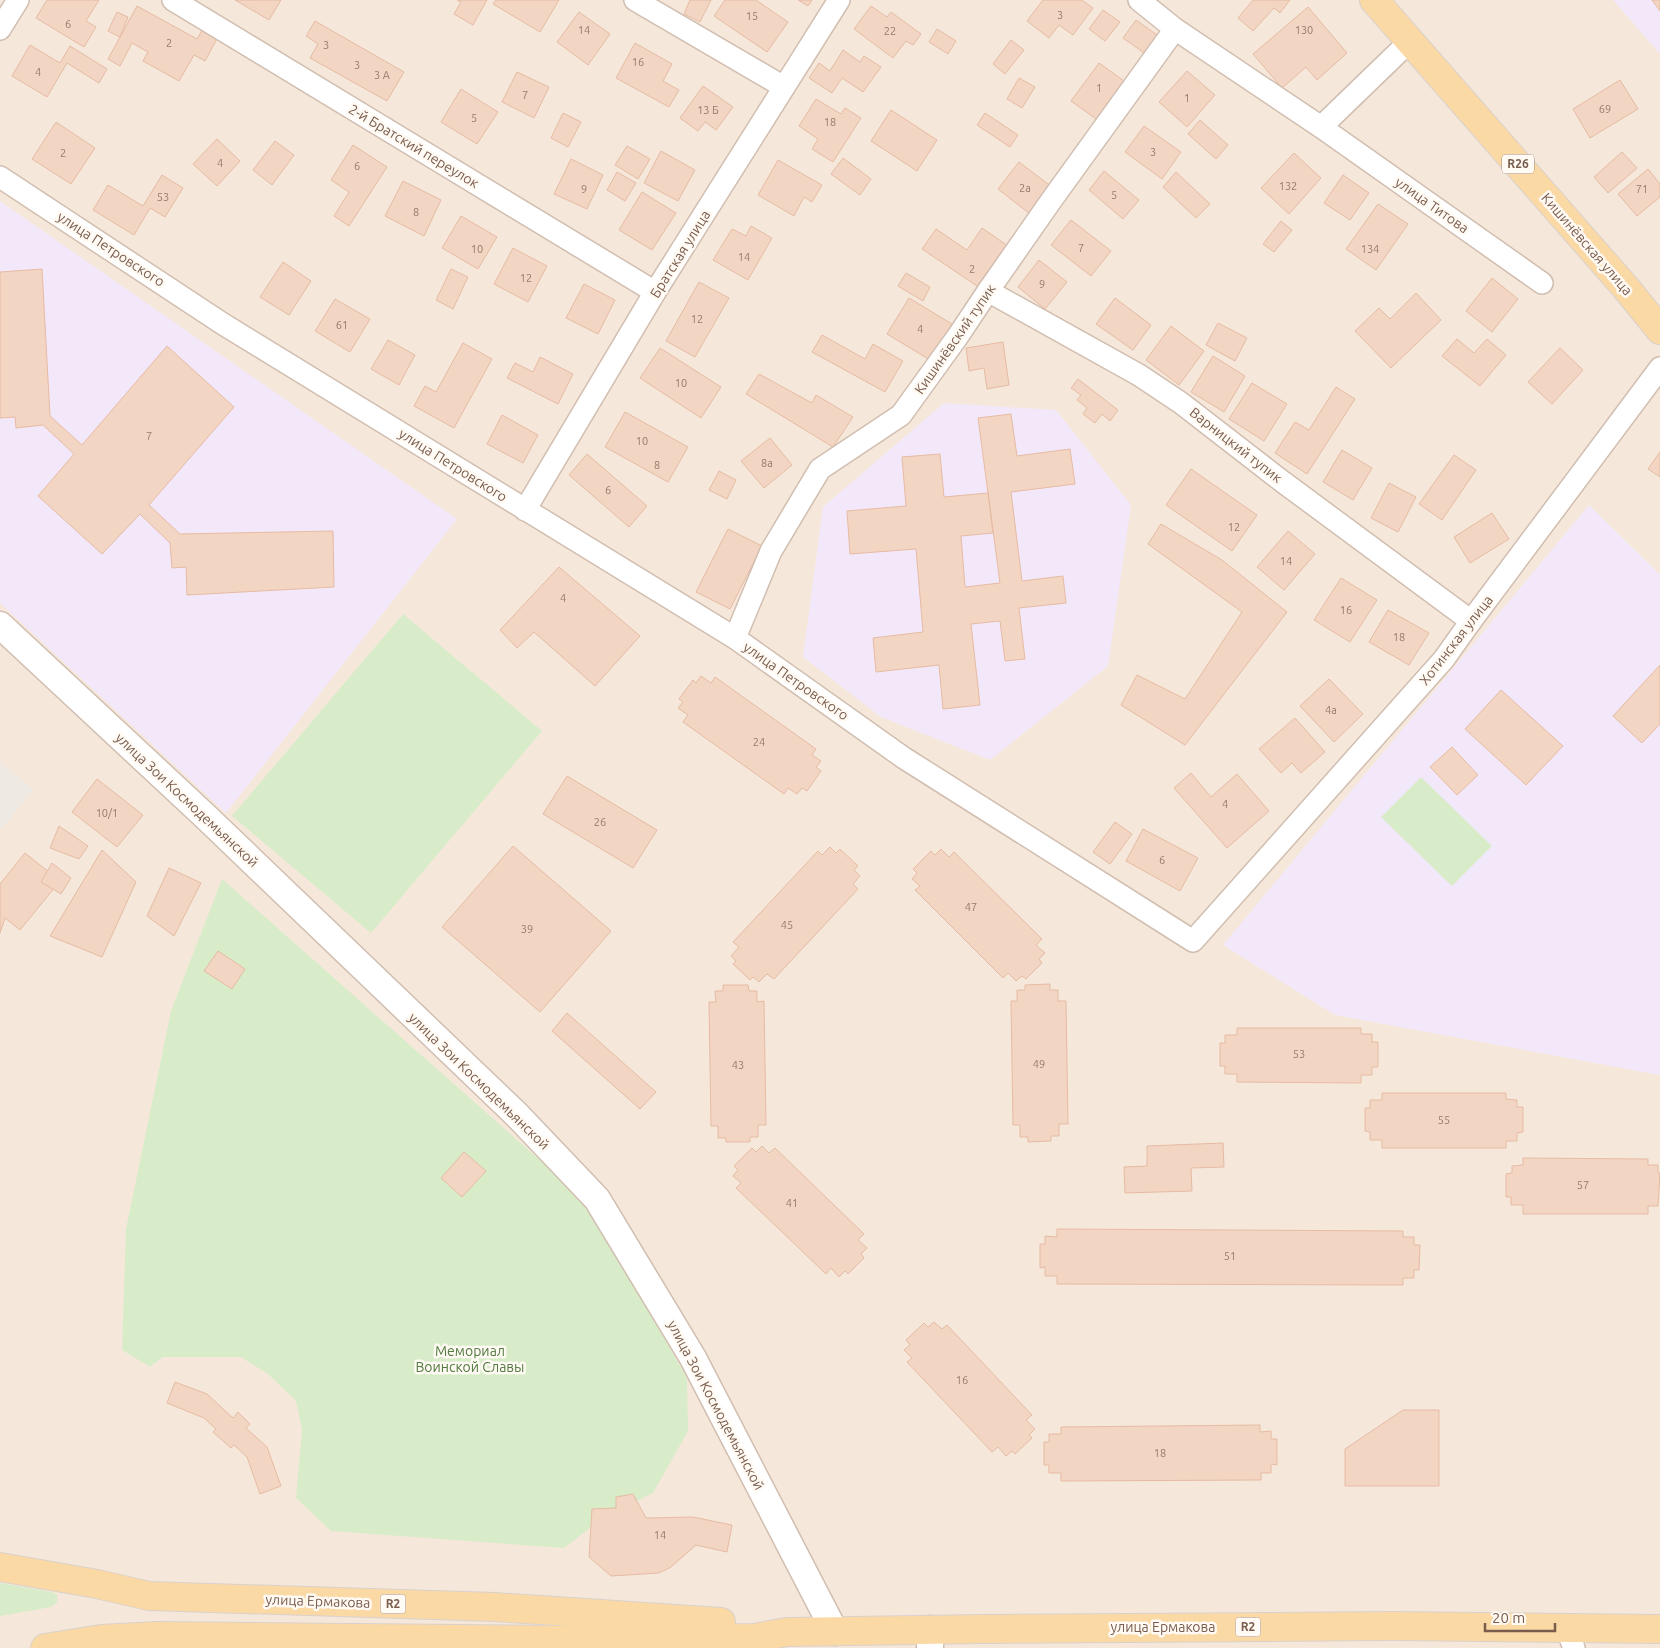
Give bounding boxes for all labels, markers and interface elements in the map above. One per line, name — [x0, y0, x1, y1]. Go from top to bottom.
house number: 3 — [1057, 9, 1063, 21]
house number: 15 — [746, 10, 758, 22]
house number: 6 — [65, 18, 71, 30]
house number: 14 — [578, 24, 590, 36]
house number: 130 — [1295, 24, 1313, 36]
house number: 22 — [884, 25, 896, 37]
house number: 2 — [166, 37, 172, 49]
house number: 3 — [323, 39, 329, 51]
house number: 16 — [632, 56, 644, 68]
house number: 3 — [354, 59, 360, 71]
house number: 4 — [35, 66, 41, 78]
house number: 3 А — [374, 69, 391, 81]
house number: 1 — [1096, 82, 1102, 94]
house number: 7 — [522, 89, 528, 101]
house number: 1 — [1184, 92, 1190, 104]
street label: 2-й Братский переулок — [346, 101, 482, 191]
house number: 69 — [1599, 103, 1611, 115]
house number: 13 Б — [697, 104, 719, 116]
house number: 5 — [471, 112, 477, 124]
house number: 18 — [824, 116, 836, 128]
house number: 3 — [1150, 146, 1156, 158]
house number: 2 — [60, 147, 66, 159]
road number: R26 — [1502, 154, 1534, 173]
house number: 4 — [217, 157, 223, 169]
house number: 6 — [354, 160, 360, 172]
street label: улица Титова — [1392, 174, 1472, 236]
house number: 132 — [1279, 180, 1297, 192]
house number: 2а — [1019, 182, 1031, 194]
house number: 9 — [581, 183, 587, 195]
house number: 71 — [1636, 183, 1648, 195]
house number: 5 — [1111, 189, 1117, 201]
street label: Кишинёвская улица — [1538, 190, 1636, 298]
house number: 53 — [157, 191, 169, 203]
house number: 8 — [413, 206, 419, 218]
street label: Братская улица — [647, 207, 713, 301]
street label: улица Петровского — [54, 208, 168, 290]
house number: 7 — [1078, 242, 1084, 254]
house number: 10 — [471, 243, 483, 255]
house number: 134 — [1361, 243, 1379, 255]
house number: 14 — [738, 251, 750, 263]
house number: 2 — [969, 263, 975, 275]
house number: 12 — [520, 272, 532, 284]
house number: 9 — [1039, 278, 1045, 290]
street label: Кишинёвский тупик — [911, 281, 999, 397]
house number: 12 — [691, 313, 703, 325]
house number: 61 — [336, 319, 348, 331]
house number: 4 — [917, 323, 923, 335]
house number: 10 — [675, 377, 687, 389]
street label: Варницкий тупик — [1187, 404, 1285, 486]
street label: улица Петровского — [396, 425, 510, 505]
house number: 7 — [146, 430, 152, 442]
house number: 10 — [636, 435, 648, 447]
house number: 8а — [761, 457, 773, 469]
house number: 8 — [654, 459, 660, 471]
house number: 6 — [605, 484, 611, 496]
house number: 12 — [1228, 521, 1240, 533]
house number: 14 — [1280, 555, 1292, 567]
house number: 4 — [560, 592, 566, 604]
street label: Хотинская улица — [1416, 592, 1496, 688]
house number: 16 — [1340, 604, 1352, 616]
house number: 18 — [1393, 631, 1405, 643]
street label: улица Петровского — [740, 639, 852, 723]
house number: 4а — [1325, 704, 1337, 716]
street label: улица Зои Космодемьянской — [112, 730, 262, 870]
house number: 24 — [753, 736, 765, 748]
house number: 4 — [1222, 798, 1228, 810]
house number: 10/1 — [96, 807, 118, 819]
house number: 26 — [594, 816, 606, 828]
house number: 6 — [1159, 854, 1165, 866]
house number: 47 — [965, 901, 977, 913]
house number: 45 — [781, 919, 793, 931]
house number: 39 — [521, 923, 533, 935]
street label: улица Зои Космодемьянской — [405, 1009, 553, 1153]
house number: 53 — [1293, 1048, 1305, 1060]
house number: 49 — [1033, 1058, 1045, 1070]
house number: 43 — [732, 1059, 744, 1071]
house number: 55 — [1438, 1114, 1450, 1126]
house number: 57 — [1577, 1179, 1589, 1191]
house number: 41 — [786, 1197, 798, 1209]
house number: 51 — [1224, 1250, 1236, 1262]
street label: улица Зои Космодемьянской — [664, 1318, 768, 1492]
park label: Мемориал Воинской Славы — [415, 1343, 525, 1375]
house number: 16 — [956, 1374, 968, 1386]
house number: 18 — [1154, 1447, 1166, 1459]
house number: 14 — [654, 1529, 666, 1541]
street label: улица Ермакова — [265, 1591, 371, 1611]
road number: R2 — [380, 1595, 406, 1614]
scale bar — [1485, 1600, 1555, 1632]
text: 20 m — [1492, 1609, 1525, 1626]
road number: R2 — [1236, 1618, 1260, 1636]
street label: улица Ермакова — [1111, 1619, 1216, 1635]

